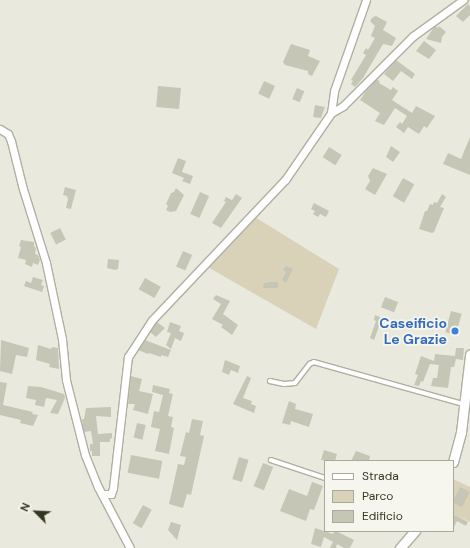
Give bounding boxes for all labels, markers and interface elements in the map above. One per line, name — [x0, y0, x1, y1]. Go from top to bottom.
place label: Caseificio Le Grazie — [379, 315, 447, 348]
marker: Caseificio Le Grazie — [450, 326, 460, 336]
legend — [324, 460, 454, 532]
text: Strada — [362, 468, 399, 484]
text: Parco — [362, 488, 393, 504]
north arrow — [16, 492, 56, 532]
text: N — [17, 501, 33, 514]
text: Edificio — [362, 508, 403, 524]

